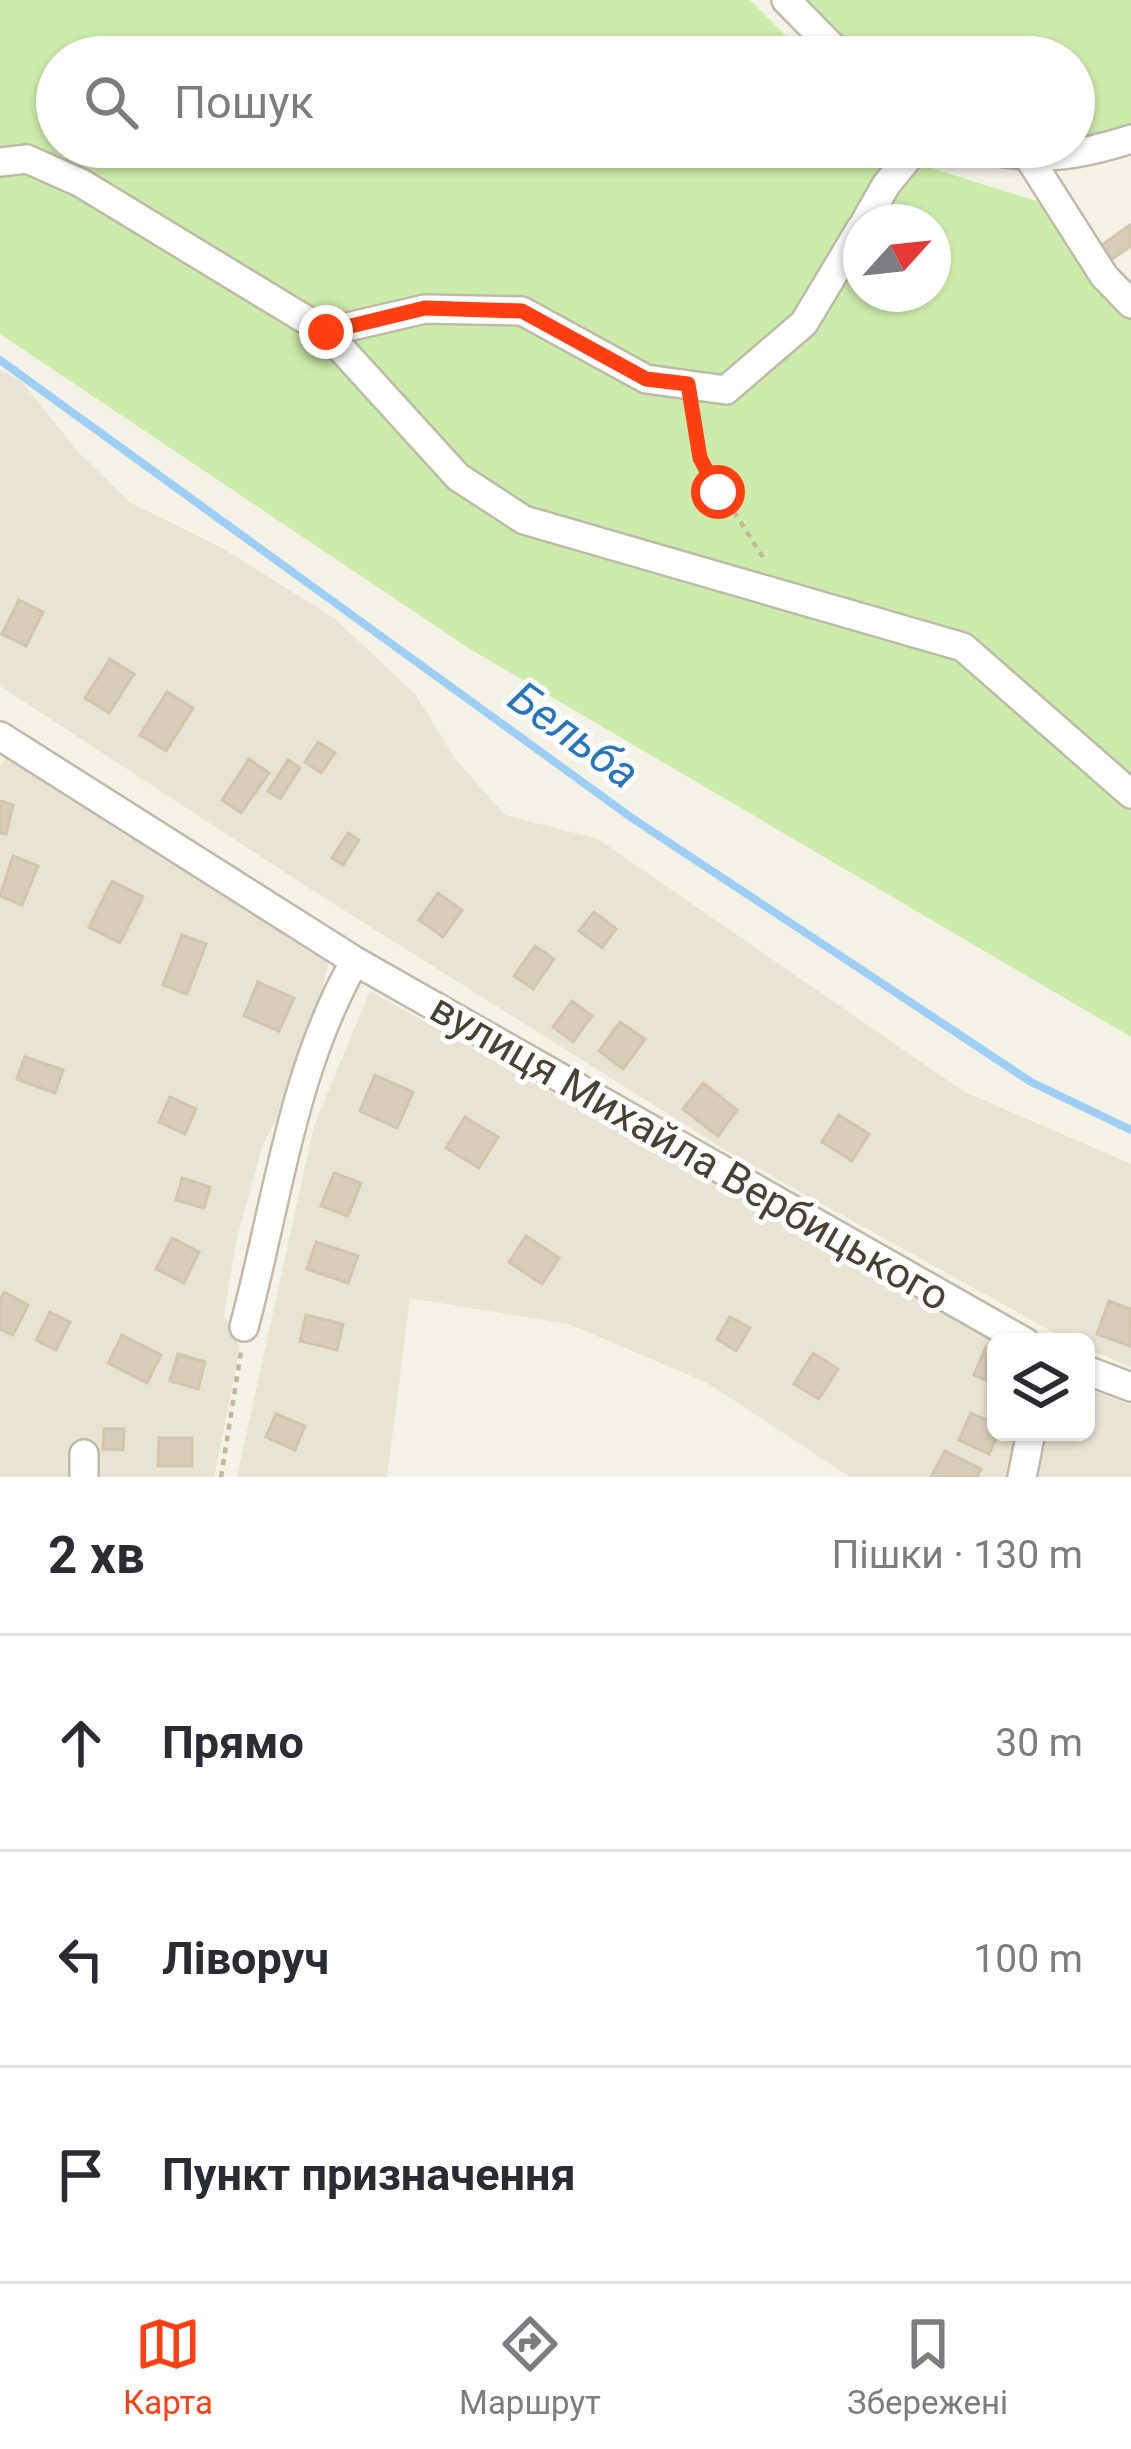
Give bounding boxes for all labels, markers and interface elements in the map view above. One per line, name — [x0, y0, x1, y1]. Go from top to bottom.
search box — [36, 36, 1095, 168]
icon: search — [78, 69, 144, 135]
text: Пошук — [174, 76, 314, 129]
north arrow — [843, 204, 951, 312]
route end — [299, 305, 353, 359]
route start — [691, 465, 745, 519]
water label: Бельба — [499, 670, 649, 800]
street label: вулиця Михайла Вербицького — [422, 983, 958, 1321]
map controls — [987, 1333, 1095, 1441]
button: layers — [987, 1333, 1095, 1441]
text: 2 хв — [48, 1526, 145, 1585]
text: Пішки · 130 m — [831, 1532, 1083, 1578]
icon: ahead — [48, 1710, 114, 1776]
text: Прямо — [162, 1716, 304, 1769]
text: 30 m — [995, 1720, 1083, 1766]
icon: left — [48, 1926, 114, 1992]
text: Ліворуч — [162, 1932, 329, 1985]
text: 100 m — [973, 1936, 1083, 1982]
icon: arrive — [48, 2142, 114, 2208]
text: Пункт призначення — [162, 2148, 576, 2201]
tab: Карта — [123, 2311, 213, 2422]
tab: Маршрут — [459, 2311, 601, 2422]
tab: Збережені — [847, 2311, 1008, 2422]

